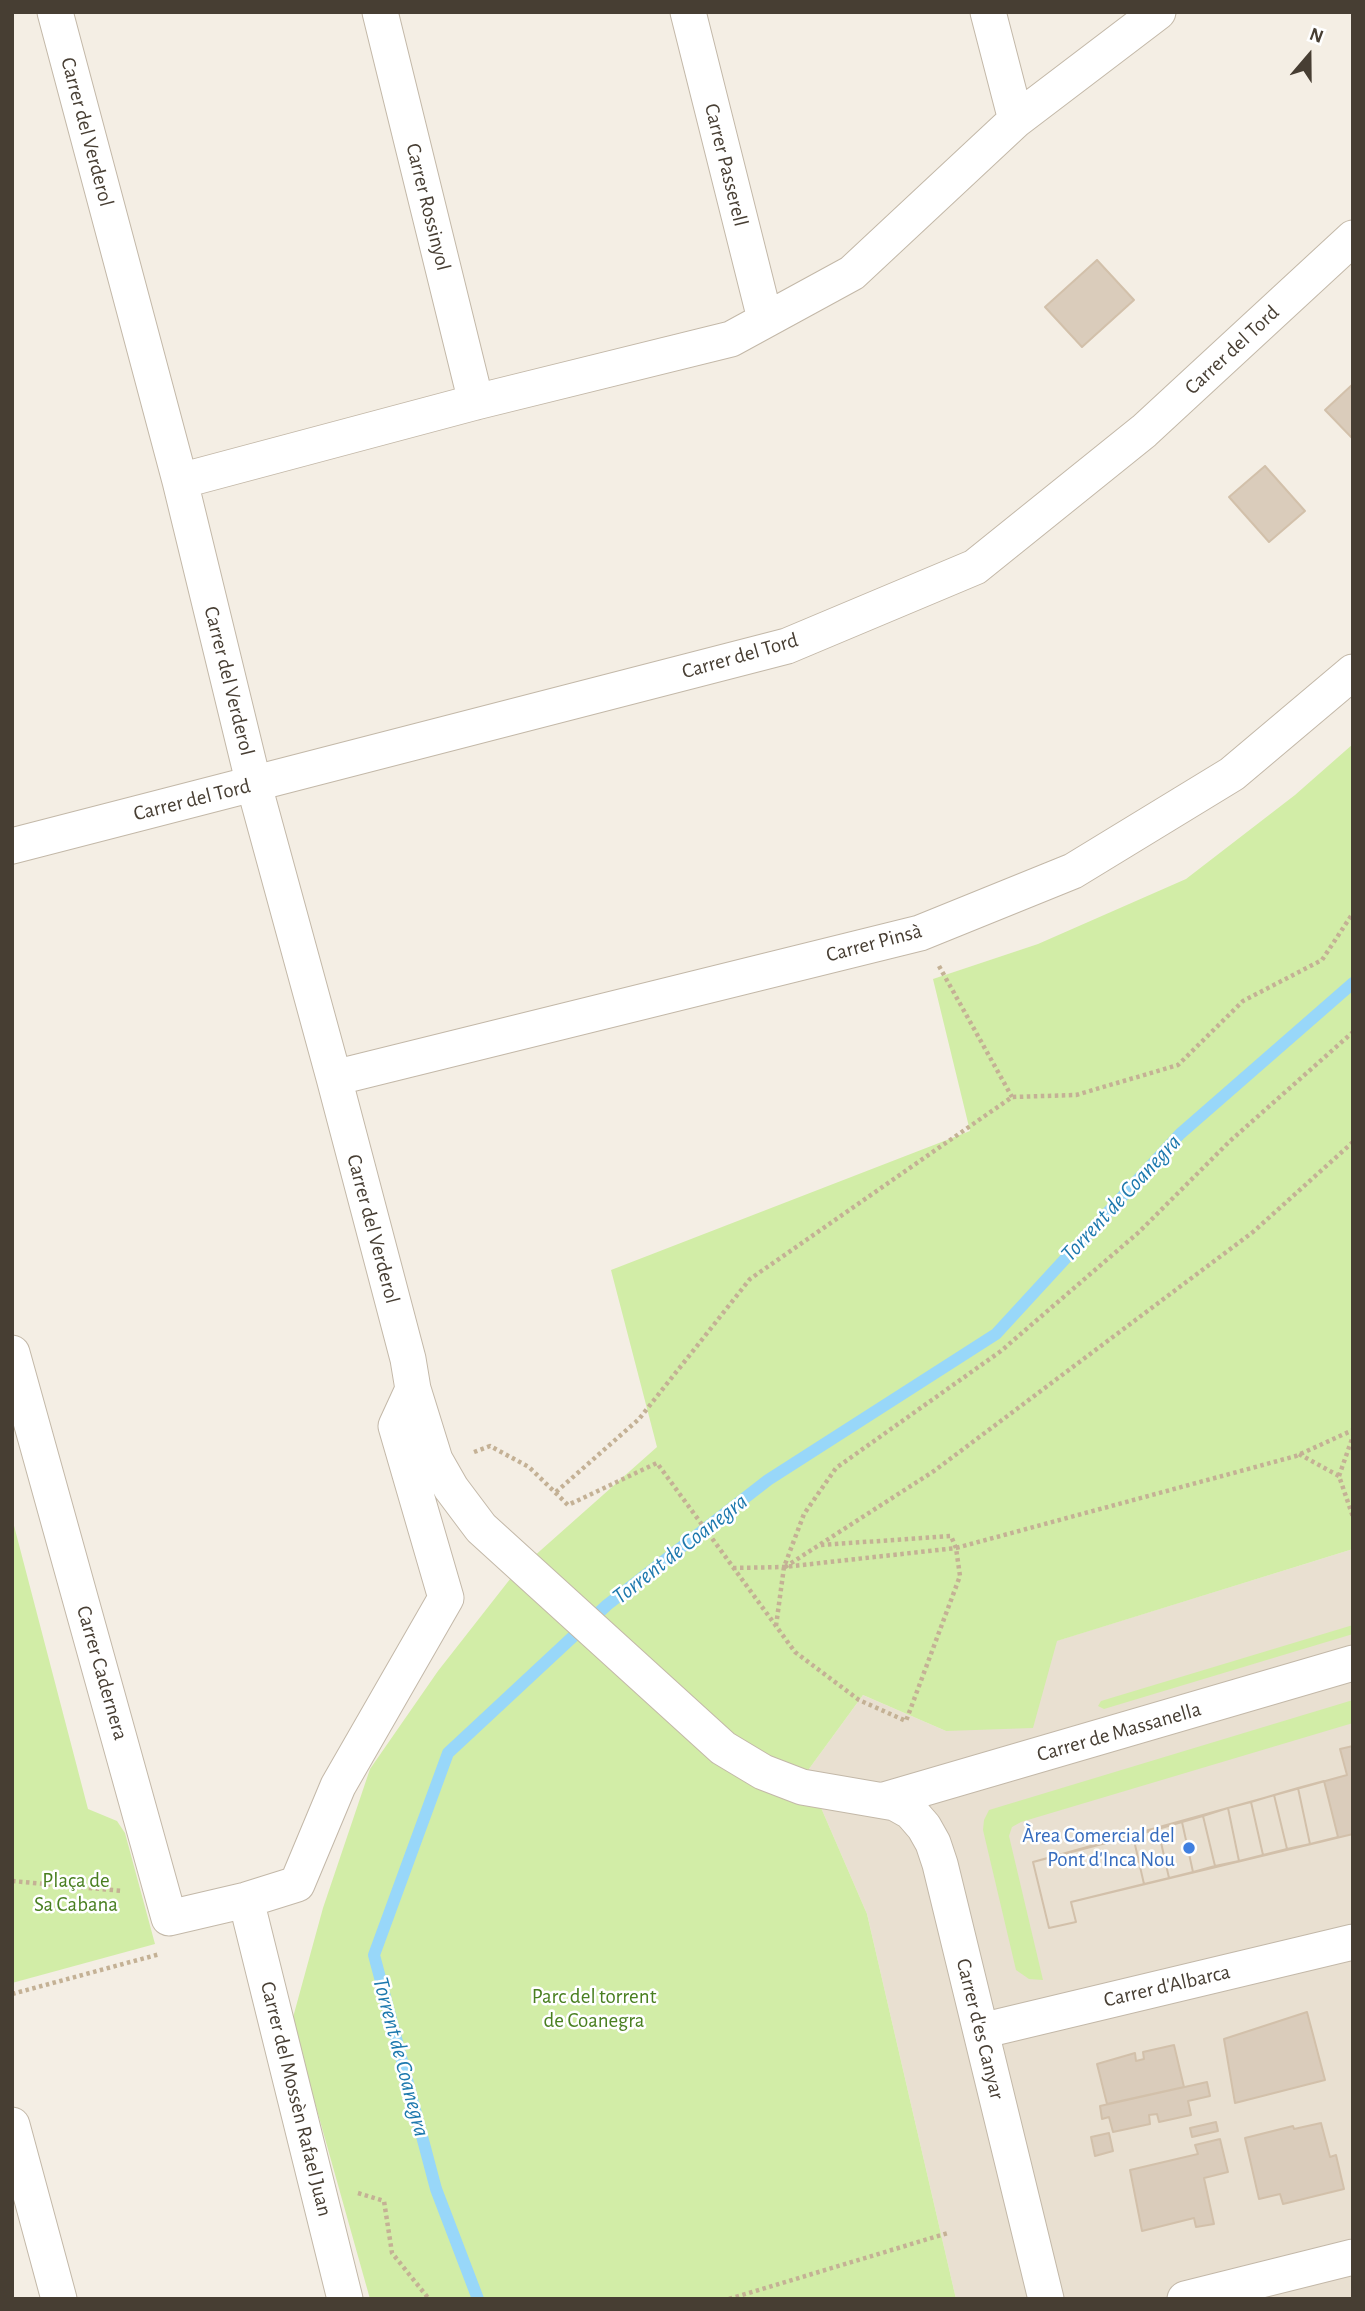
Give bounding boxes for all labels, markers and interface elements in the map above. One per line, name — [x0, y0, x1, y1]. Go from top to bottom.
north arrow — [1274, 21, 1344, 91]
text: N — [1307, 25, 1326, 47]
street label: Carrer del Verderol — [55, 55, 119, 209]
street label: Carrer Passerell — [699, 101, 753, 229]
street label: Carrer Rossinyol — [400, 141, 456, 273]
street label: Carrer del Tord — [1180, 300, 1284, 400]
street label: Carrer del Verderol — [198, 604, 260, 758]
street label: Carrer del Tord — [679, 627, 801, 685]
street label: Carrer del Tord — [131, 773, 253, 827]
street label: Carrer Pinsà — [823, 918, 925, 968]
water label: Torrent de Coanegra — [1055, 1129, 1187, 1267]
street label: Carrer del Verderol — [341, 1152, 405, 1306]
water label: Torrent de Coanegra — [607, 1488, 753, 1610]
street label: Carrer Cadernera — [71, 1603, 133, 1743]
street label: Carrer de Massanella — [1034, 1697, 1204, 1767]
place label: Àrea Comercial del Pont d'Inca Nou — [1022, 1823, 1175, 1873]
marker: Àrea Comercial del Pont d'Inca Nou — [1181, 1840, 1197, 1856]
park label: Plaça de Sa Cabana — [34, 1868, 118, 1918]
street label: Carrer d'es Canyar — [950, 1956, 1010, 2102]
street label: Carrer d'Albarca — [1101, 1959, 1233, 2013]
water label: Torrent de Coanegra — [366, 1974, 436, 2140]
street label: Carrer del Mossèn Rafael Juan — [255, 1979, 337, 2219]
park label: Parc del torrent de Coanegra — [532, 1984, 656, 2034]

